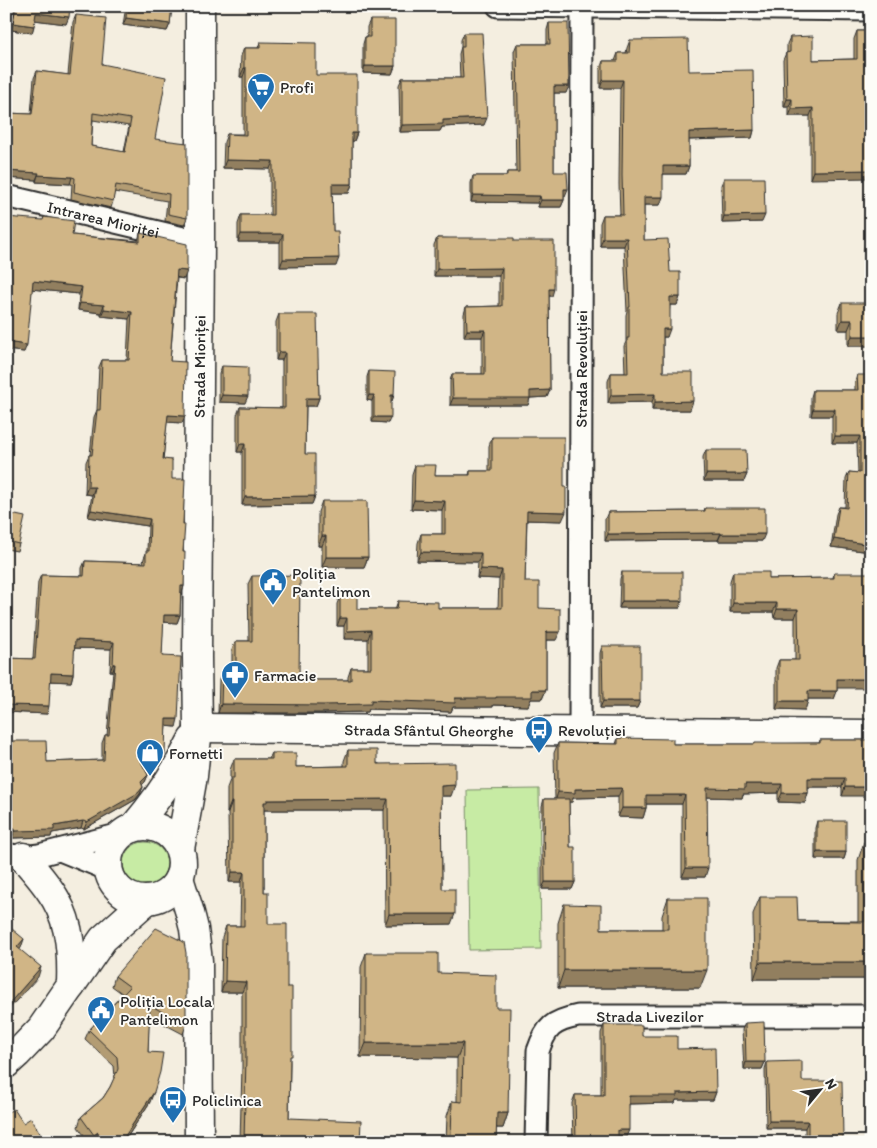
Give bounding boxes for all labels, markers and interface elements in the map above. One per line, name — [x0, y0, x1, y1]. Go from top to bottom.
supermarket icon: Profi — [246, 72, 276, 111]
place label: Profi — [280, 78, 314, 97]
street label: Intrarea Mioriței — [45, 197, 161, 242]
street label: Strada Revoluției — [572, 310, 591, 428]
street label: Strada Mioriței — [190, 315, 209, 418]
place label: Poliția Pantelimon — [292, 564, 371, 601]
public building icon: Poliția Pantelimon — [258, 567, 288, 606]
pharmacy icon: Farmacie — [220, 660, 250, 699]
place label: Farmacie — [254, 666, 316, 685]
bus stop icon: Revoluției — [524, 715, 554, 754]
street label: Strada Sfântul Gheorghe — [344, 720, 514, 741]
place label: Revoluției — [558, 721, 626, 740]
shop icon: Fornetti — [135, 738, 165, 777]
place label: Fornetti — [169, 744, 223, 763]
place label: Poliția Locala Pantelimon — [120, 992, 213, 1029]
public building icon: Poliția Locala Pantelimon — [86, 995, 116, 1034]
street label: Strada Livezilor — [596, 1007, 704, 1026]
north arrow — [794, 1066, 844, 1116]
text: N — [821, 1076, 841, 1092]
bus stop icon: Policlinica — [158, 1085, 188, 1124]
place label: Policlinica — [192, 1091, 262, 1110]

